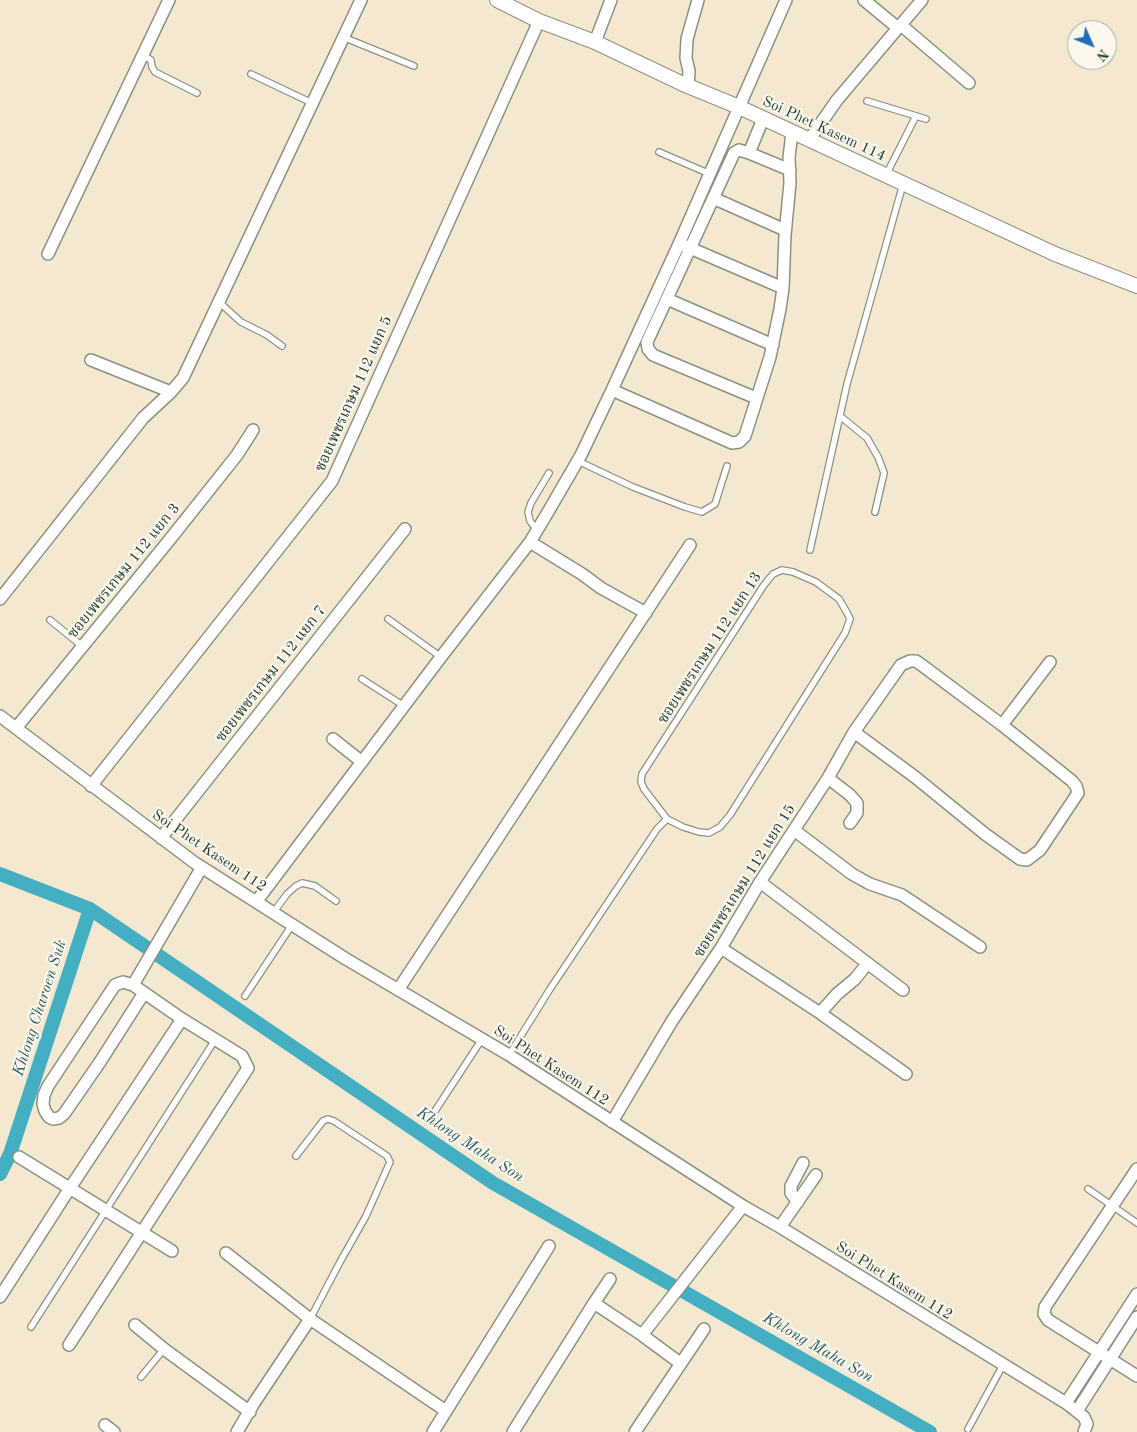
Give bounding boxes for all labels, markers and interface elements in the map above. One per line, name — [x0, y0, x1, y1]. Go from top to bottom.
north arrow — [1067, 20, 1117, 70]
text: N — [1093, 46, 1111, 63]
street label: Soi Phet Kasem 114 — [759, 93, 889, 165]
street label: ซอยเพชรเกษม 112 แยก 5 — [311, 313, 397, 475]
street label: ซอยเพชรเกษม 112 แยก 3 — [64, 500, 184, 642]
street label: ซอยเพชรเกษม 112 แยก 13 — [654, 569, 766, 727]
street label: ซอยเพชรเกษม 112 แยก 7 — [212, 602, 330, 746]
street label: ซอยเพชรเกษม 112 แยก 15 — [690, 801, 800, 961]
street label: Soi Phet Kasem 112 — [148, 806, 270, 896]
water label: Khlong Charoen Suk — [9, 937, 71, 1079]
street label: Soi Phet Kasem 112 — [490, 1022, 612, 1110]
water label: Khlong Maha Son — [413, 1103, 527, 1187]
street label: Soi Phet Kasem 112 — [832, 1238, 956, 1324]
water label: Khlong Maha Son — [759, 1309, 877, 1387]

